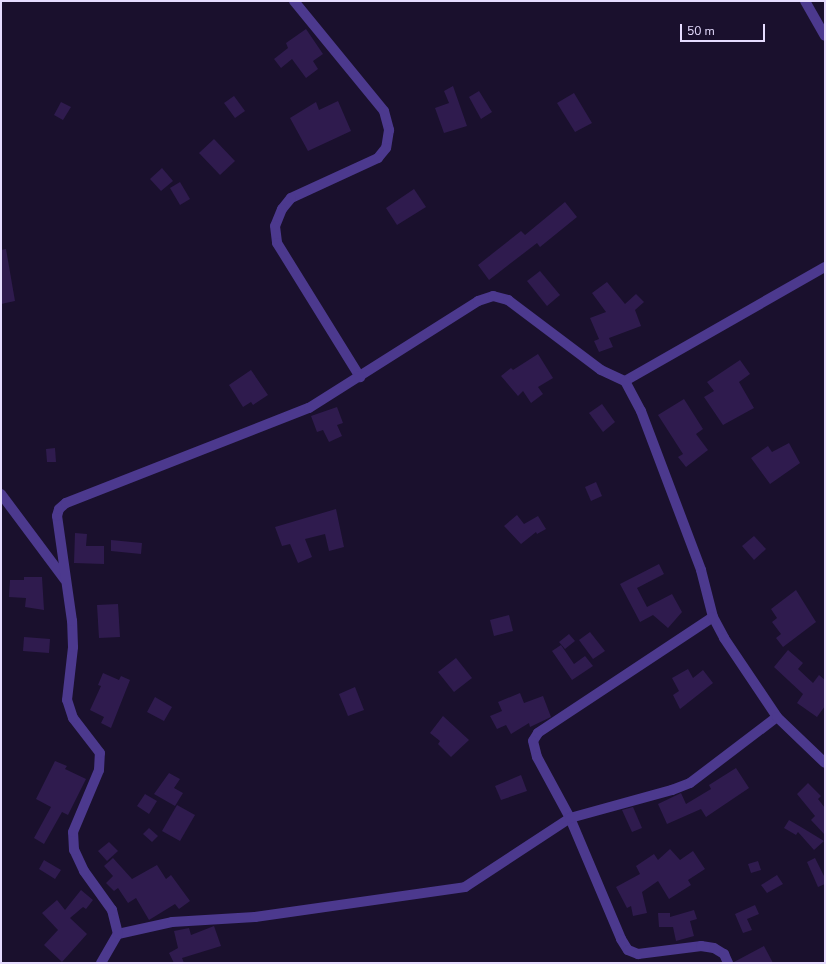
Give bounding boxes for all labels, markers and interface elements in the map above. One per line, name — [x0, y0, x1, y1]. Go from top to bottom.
scale bar — [682, 16, 767, 42]
text: 50 m — [687, 23, 715, 39]

